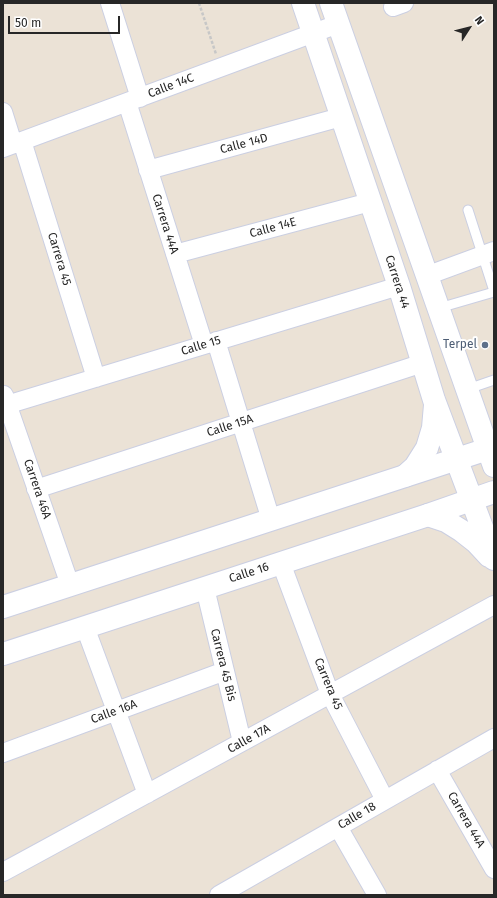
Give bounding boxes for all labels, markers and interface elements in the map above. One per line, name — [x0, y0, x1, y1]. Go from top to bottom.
scale bar — [10, 8, 122, 34]
north arrow — [449, 8, 489, 48]
text: N — [472, 14, 487, 27]
text: 50 m — [15, 16, 41, 30]
street label: Calle 14C — [146, 71, 196, 101]
street label: Calle 14D — [218, 131, 270, 157]
street label: Carrera 44A — [149, 192, 181, 256]
street label: Calle 14E — [248, 215, 298, 241]
street label: Carrera 45 — [44, 231, 74, 287]
street label: Carrera 44 — [382, 253, 412, 311]
street label: Calle 15 — [179, 333, 223, 359]
place label: Terpel — [443, 338, 477, 352]
marker: Terpel — [480, 340, 490, 350]
street label: Calle 15A — [205, 412, 255, 440]
street label: Carrera 46A — [20, 457, 54, 521]
street label: Calle 16 — [227, 560, 271, 586]
street label: Carrera 45 Bis — [207, 627, 239, 703]
street label: Carrera 45 — [311, 656, 345, 712]
street label: Calle 16A — [89, 697, 139, 727]
street label: Calle 17A — [225, 721, 273, 757]
street label: Carrera 44A — [444, 789, 488, 851]
street label: Calle 18 — [335, 799, 379, 833]

